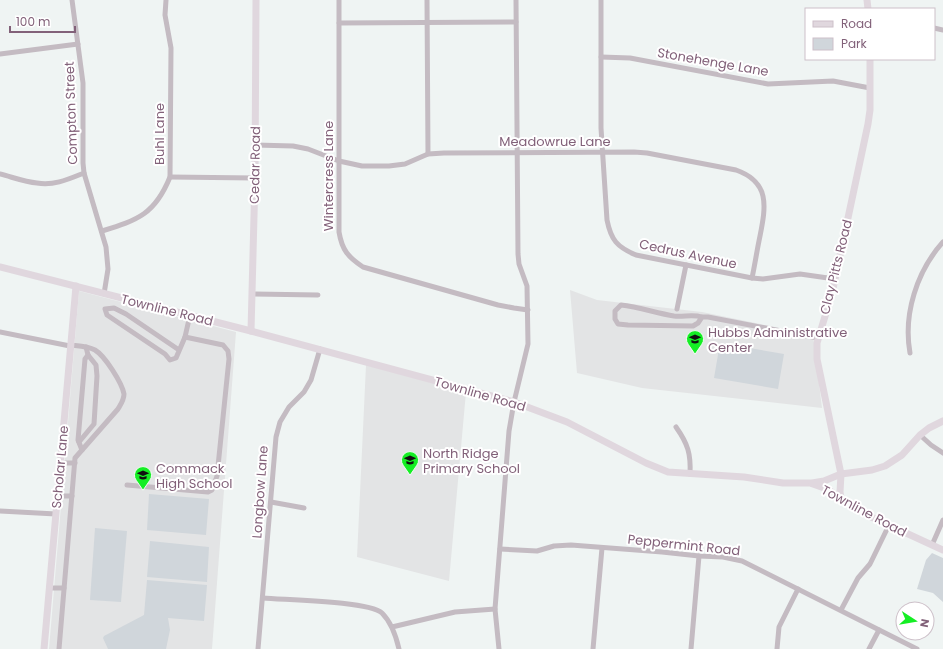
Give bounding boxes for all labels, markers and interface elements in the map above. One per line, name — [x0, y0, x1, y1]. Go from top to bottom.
scale bar — [10, 8, 75, 34]
legend — [805, 8, 935, 60]
text: 100 m — [16, 13, 50, 30]
text: Road — [841, 15, 872, 32]
text: Park — [841, 35, 868, 52]
street label: Stonehenge Lane — [656, 43, 770, 81]
street label: Compton Street — [60, 61, 82, 165]
street label: Buhl Lane — [150, 103, 169, 165]
street label: Wintercress Lane — [319, 121, 338, 231]
street label: Cedar Road — [245, 126, 265, 204]
street label: Meadowrue Lane — [499, 132, 611, 151]
street label: Clay Pitts Road — [815, 218, 857, 316]
street label: Cedrus Avenue — [638, 234, 738, 274]
street label: Townline Road — [119, 289, 215, 331]
place label: Hubbs Administrative Center — [708, 323, 847, 357]
school or university icon: Hubbs Administrative Center — [685, 329, 705, 354]
street label: Townline Road — [432, 372, 528, 416]
street label: Scholar Lane — [47, 425, 73, 509]
place label: North Ridge Primary School — [423, 444, 520, 478]
street label: Longbow Lane — [247, 445, 273, 539]
school or university icon: North Ridge Primary School — [400, 450, 420, 475]
place label: Commack High School — [156, 459, 232, 493]
school or university icon: Commack High School — [133, 465, 153, 490]
street label: Townline Road — [818, 480, 910, 542]
street label: Peppermint Road — [627, 530, 741, 560]
north arrow — [895, 601, 935, 641]
text: N — [916, 617, 933, 629]

